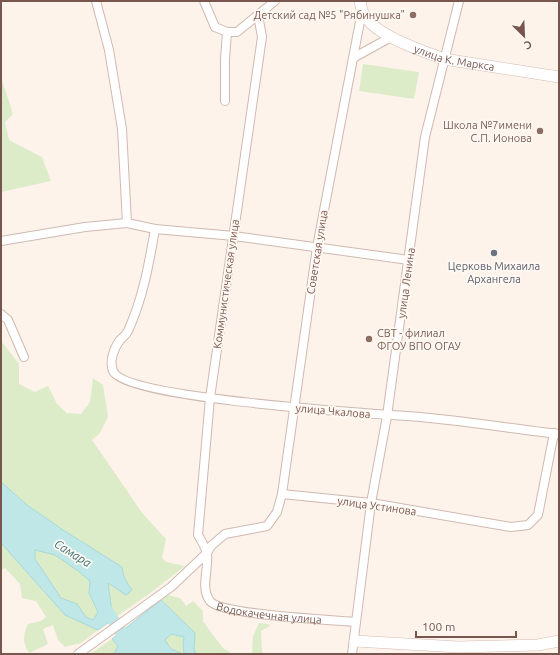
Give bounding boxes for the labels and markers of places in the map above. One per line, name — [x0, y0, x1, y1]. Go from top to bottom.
place label: Детский сад №5 "Рябинушка" — [253, 9, 405, 21]
marker: Детский сад №5 "Рябинушка" — [408, 10, 418, 20]
place label: Школа №7имени С.П. Ионова — [443, 119, 532, 144]
marker: Школа №7имени С.П. Ионова — [535, 126, 545, 136]
marker: Церковь Михаила Архангела — [489, 248, 499, 258]
place label: Церковь Михаила Архангела — [448, 260, 540, 285]
place label: СВТ - филиал ФГОУ ВПО ОГАУ — [377, 327, 461, 352]
marker: СВТ - филиал ФГОУ ВПО ОГАУ — [364, 334, 374, 344]

